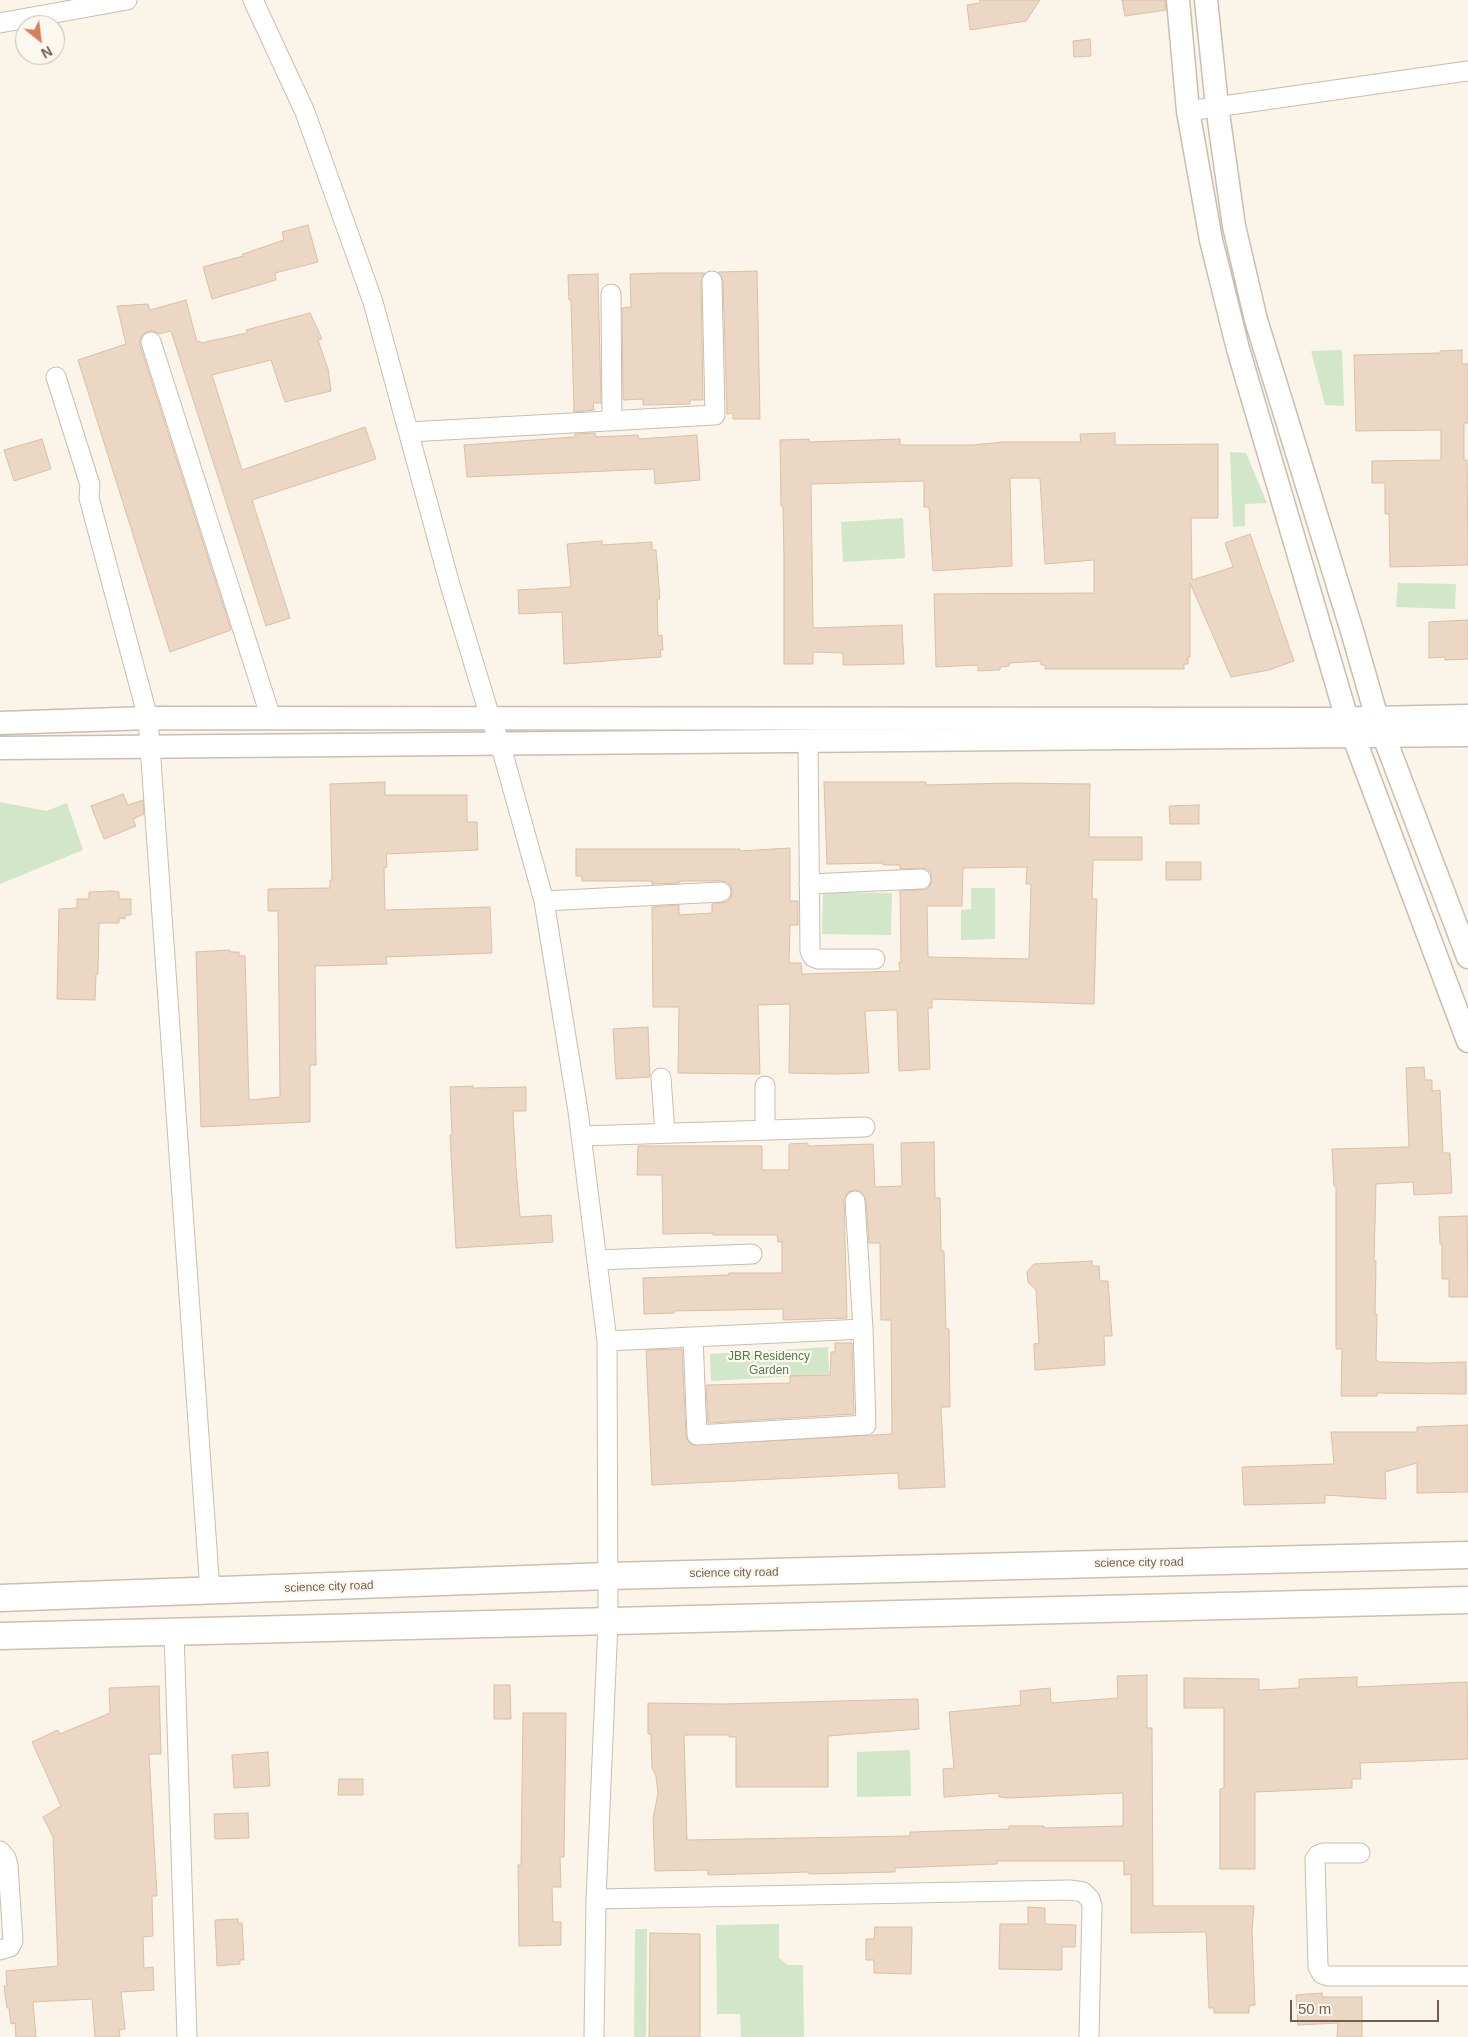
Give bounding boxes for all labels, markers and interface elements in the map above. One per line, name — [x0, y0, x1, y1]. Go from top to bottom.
north arrow — [15, 15, 65, 65]
text: N — [38, 43, 55, 62]
park label: JBR Residency Garden — [728, 1350, 810, 1378]
street label: science city road — [1094, 1555, 1184, 1571]
street label: science city road — [689, 1565, 779, 1581]
street label: science city road — [284, 1578, 374, 1596]
scale bar — [1293, 1990, 1442, 2022]
text: 50 m — [1298, 2000, 1331, 2017]

